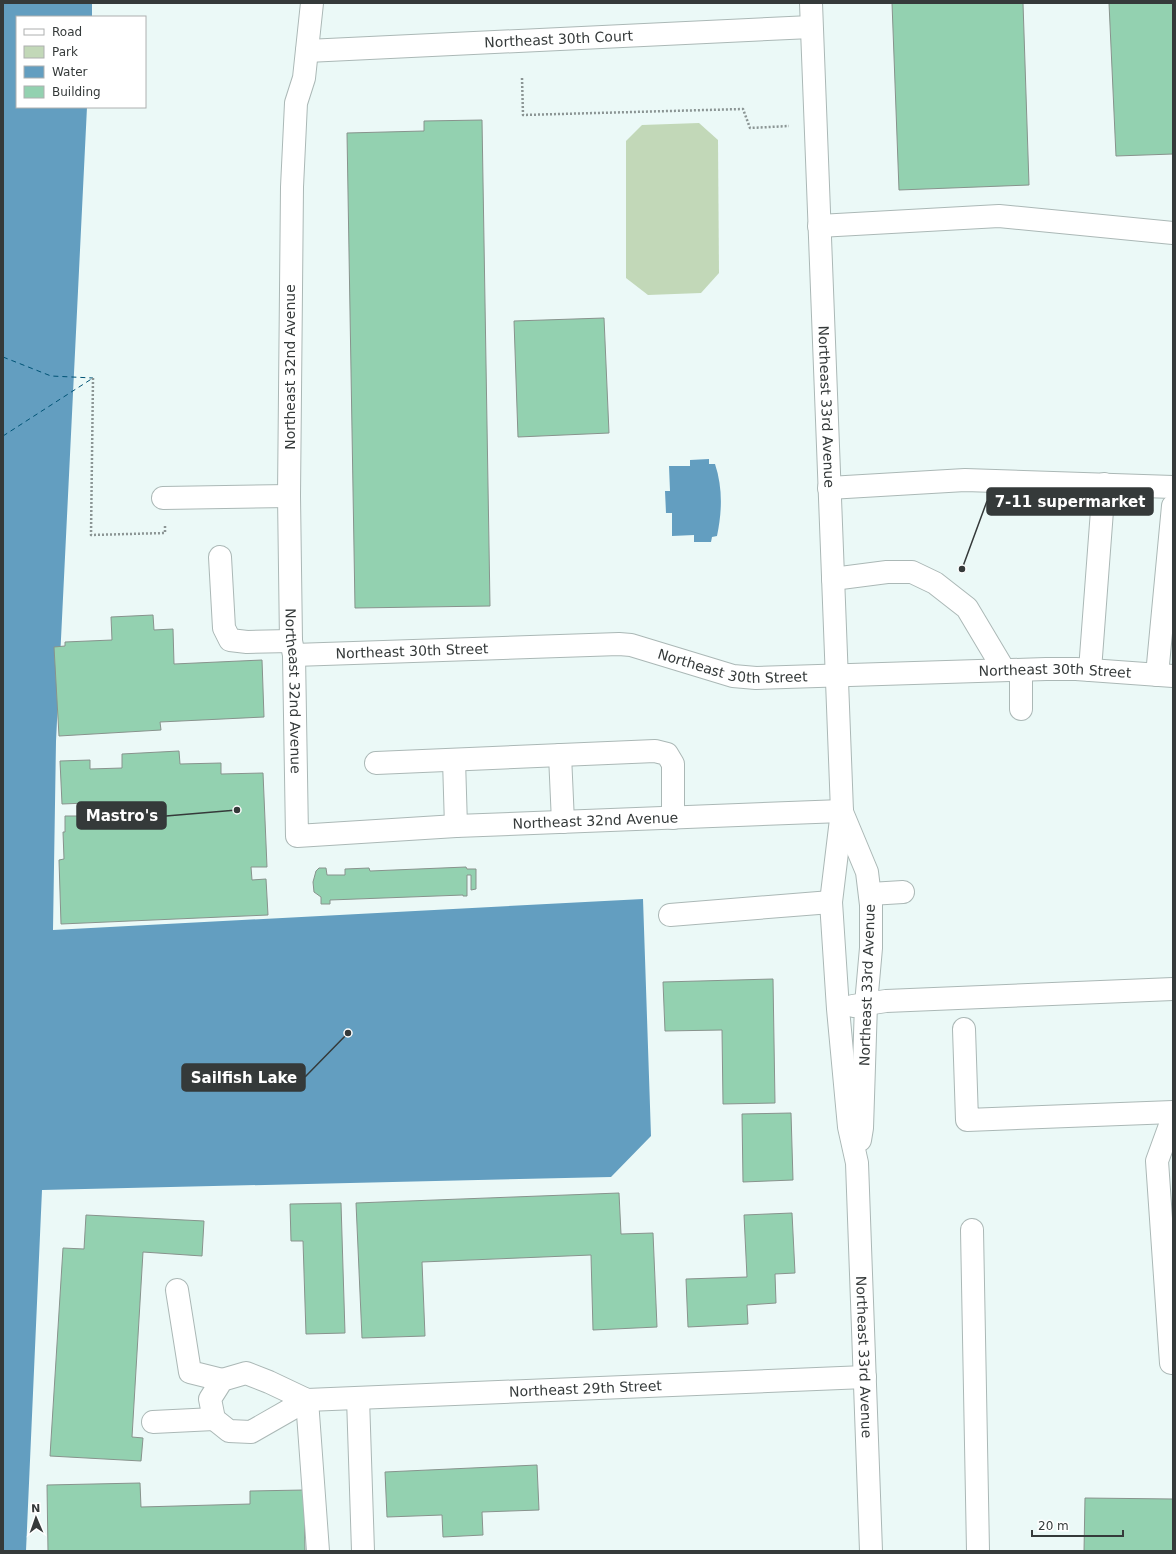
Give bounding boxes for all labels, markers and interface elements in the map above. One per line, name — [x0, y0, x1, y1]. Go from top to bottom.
legend — [16, 16, 146, 108]
text: Road — [52, 25, 82, 39]
street label: Northeast 30th Court — [484, 27, 634, 51]
text: Park — [52, 45, 78, 59]
text: Water — [52, 65, 88, 79]
text: Building — [52, 85, 101, 99]
street label: Northeast 32nd Avenue — [282, 284, 298, 450]
street label: Northeast 33rd Avenue — [815, 325, 838, 488]
callout: 7-11 supermarket — [987, 488, 1153, 515]
text: 7-11 supermarket — [995, 493, 1145, 511]
street label: Northeast 32nd Avenue — [283, 608, 304, 774]
street label: Northeast 30th Street — [335, 640, 489, 662]
street label: Northeast 30th Street — [656, 646, 808, 686]
street label: Northeast 30th Street — [978, 661, 1132, 681]
callout: Mastro's — [77, 802, 166, 829]
text: Mastro's — [86, 807, 158, 825]
street label: Northeast 32nd Avenue — [512, 809, 679, 832]
street label: Northeast 33rd Avenue — [856, 904, 878, 1066]
callout: Sailfish Lake — [182, 1064, 305, 1091]
text: Sailfish Lake — [191, 1069, 297, 1087]
street label: Northeast 33rd Avenue — [853, 1276, 875, 1438]
street label: Northeast 29th Street — [509, 1377, 663, 1400]
north arrow — [16, 1498, 56, 1538]
text: N — [31, 1502, 41, 1515]
scale bar — [1032, 1512, 1123, 1538]
text: 20 m — [1038, 1519, 1069, 1533]

